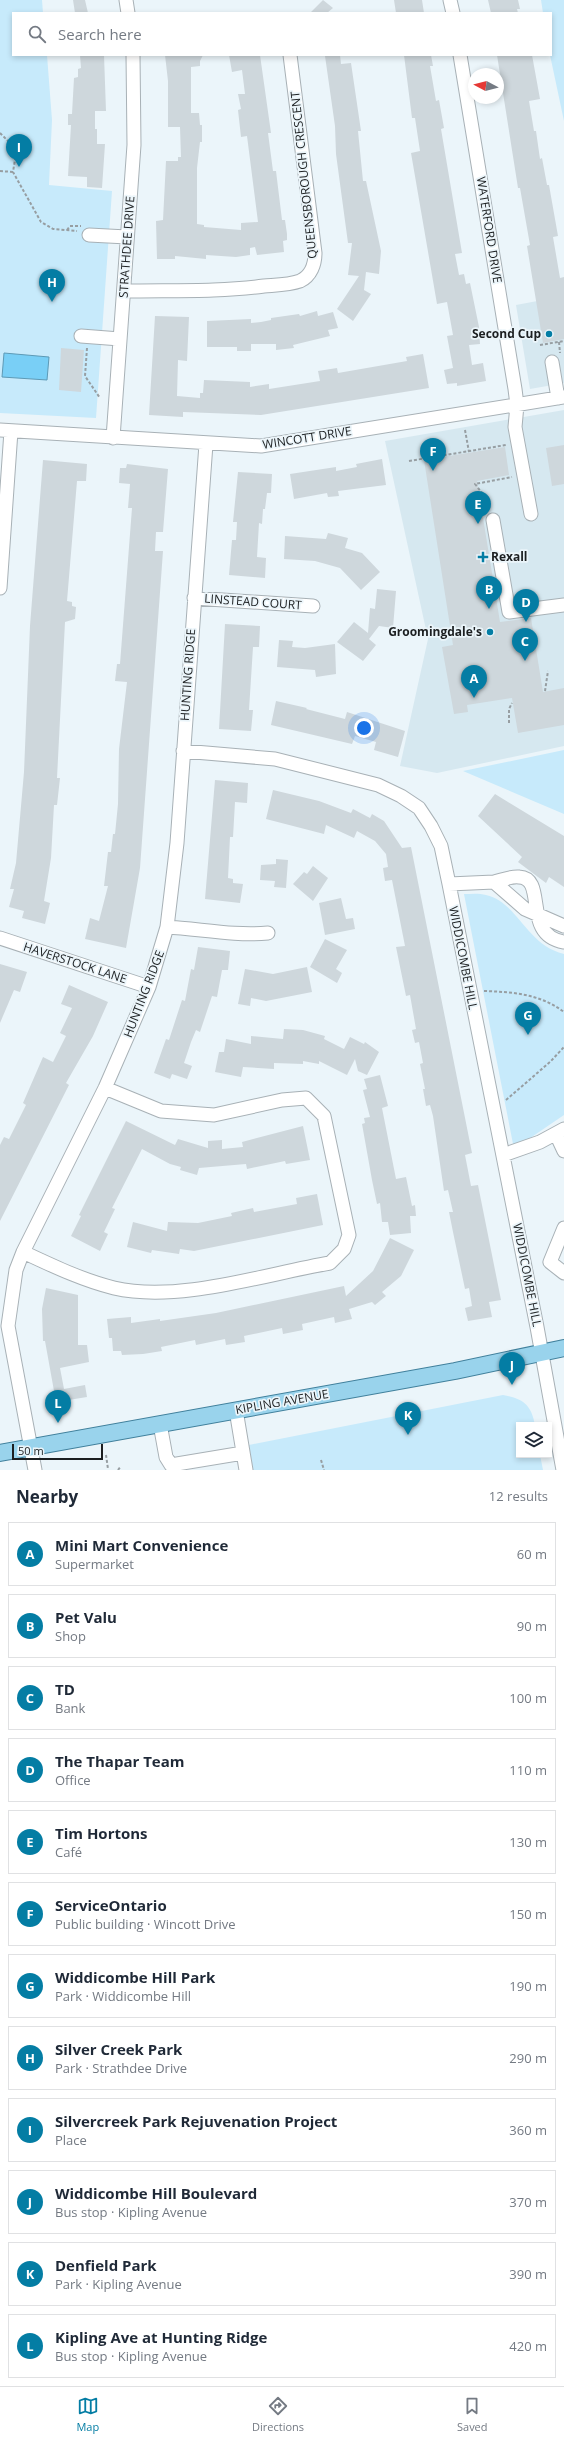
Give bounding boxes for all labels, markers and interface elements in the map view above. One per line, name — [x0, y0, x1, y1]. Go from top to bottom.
search box — [12, 12, 552, 56]
icon: search — [26, 23, 48, 45]
text: Search here — [58, 24, 142, 44]
north arrow — [468, 68, 504, 104]
street label: QUEENSBOROUGH CRESCENT — [286, 90, 321, 260]
pin: I — [6, 134, 32, 167]
street label: WATERFORD DRIVE — [473, 176, 506, 284]
street label: STRATHDEE DRIVE — [114, 195, 139, 298]
pin: H — [39, 269, 65, 302]
place label: Second Cup — [472, 325, 541, 342]
marker: Second Cup — [544, 329, 554, 339]
street label: WINCOTT DRIVE — [261, 422, 353, 453]
pin: F — [420, 438, 446, 471]
pin: E — [465, 491, 491, 524]
place label: Rexall — [491, 548, 528, 565]
marker: Rexall — [478, 552, 488, 562]
pin: B — [476, 576, 502, 609]
pin: D — [513, 589, 539, 622]
street label: LINSTEAD COURT — [204, 590, 303, 613]
place label: Groomingdale's — [388, 623, 482, 640]
marker: Groomingdale's — [485, 627, 495, 637]
street label: HUNTING RIDGE — [176, 628, 199, 722]
pin: C — [512, 628, 538, 661]
pin: A — [461, 665, 487, 698]
your location — [354, 718, 374, 738]
street label: WIDDICOMBE HILL — [445, 905, 482, 1011]
street label: HAVERSTOCK LANE — [21, 938, 129, 987]
street label: HUNTING RIDGE — [119, 948, 168, 1040]
pin: G — [515, 1002, 541, 1035]
street label: WIDDICOMBE HILL — [509, 1222, 546, 1328]
pin: J — [499, 1352, 525, 1385]
street label: KIPLING AVENUE — [234, 1385, 330, 1418]
pin: L — [45, 1390, 71, 1423]
pin: K — [395, 1402, 421, 1435]
map controls — [516, 1422, 552, 1458]
button: layers — [516, 1422, 552, 1458]
scale bar — [12, 1442, 103, 1461]
text: 50 m — [18, 1443, 44, 1458]
text: Nearby — [16, 1485, 78, 1508]
text: 12 results — [489, 1487, 548, 1505]
text: Mini Mart Convenience — [55, 1535, 228, 1555]
text: A — [26, 1545, 34, 1563]
text: 60 m — [517, 1545, 547, 1563]
text: Supermarket — [55, 1555, 134, 1573]
text: Pet Valu — [55, 1607, 117, 1627]
text: B — [26, 1617, 34, 1635]
text: 90 m — [517, 1617, 547, 1635]
text: Shop — [55, 1627, 86, 1645]
text: TD — [55, 1679, 75, 1699]
text: C — [26, 1689, 34, 1707]
text: 100 m — [509, 1689, 547, 1707]
text: Bank — [55, 1699, 85, 1717]
text: The Thapar Team — [55, 1751, 185, 1771]
text: D — [25, 1761, 35, 1779]
text: 110 m — [509, 1761, 547, 1779]
text: Office — [55, 1771, 91, 1789]
text: Tim Hortons — [55, 1823, 148, 1843]
text: E — [26, 1833, 34, 1851]
text: 130 m — [509, 1833, 547, 1851]
text: Café — [55, 1843, 82, 1861]
text: ServiceOntario — [55, 1895, 167, 1915]
text: F — [26, 1905, 34, 1923]
text: 150 m — [509, 1905, 547, 1923]
text: Public building · Wincott Drive — [55, 1915, 236, 1933]
text: Widdicombe Hill Park — [55, 1967, 215, 1987]
text: G — [25, 1977, 35, 1995]
text: 190 m — [509, 1977, 547, 1995]
text: Park · Widdicombe Hill — [55, 1987, 191, 2005]
text: Silver Creek Park — [55, 2039, 182, 2059]
text: H — [25, 2049, 35, 2067]
text: 290 m — [509, 2049, 547, 2067]
text: Park · Strathdee Drive — [55, 2059, 187, 2077]
text: Silvercreek Park Rejuvenation Project — [55, 2111, 337, 2131]
text: I — [28, 2121, 32, 2139]
text: 360 m — [509, 2121, 547, 2139]
text: Place — [55, 2131, 87, 2149]
text: Widdicombe Hill Boulevard — [55, 2183, 257, 2203]
text: J — [28, 2193, 32, 2211]
text: 370 m — [509, 2193, 547, 2211]
text: Bus stop · Kipling Avenue — [55, 2203, 207, 2221]
text: Denfield Park — [55, 2255, 157, 2275]
text: K — [26, 2265, 34, 2283]
text: 390 m — [509, 2265, 547, 2283]
text: Park · Kipling Avenue — [55, 2275, 182, 2293]
text: Kipling Ave at Hunting Ridge — [55, 2327, 267, 2347]
text: L — [26, 2337, 34, 2355]
text: 420 m — [509, 2337, 547, 2355]
text: Bus stop · Kipling Avenue — [55, 2347, 207, 2365]
tab: Map — [76, 2395, 99, 2434]
tab: Directions — [252, 2395, 304, 2434]
tab: Saved — [457, 2395, 488, 2434]

